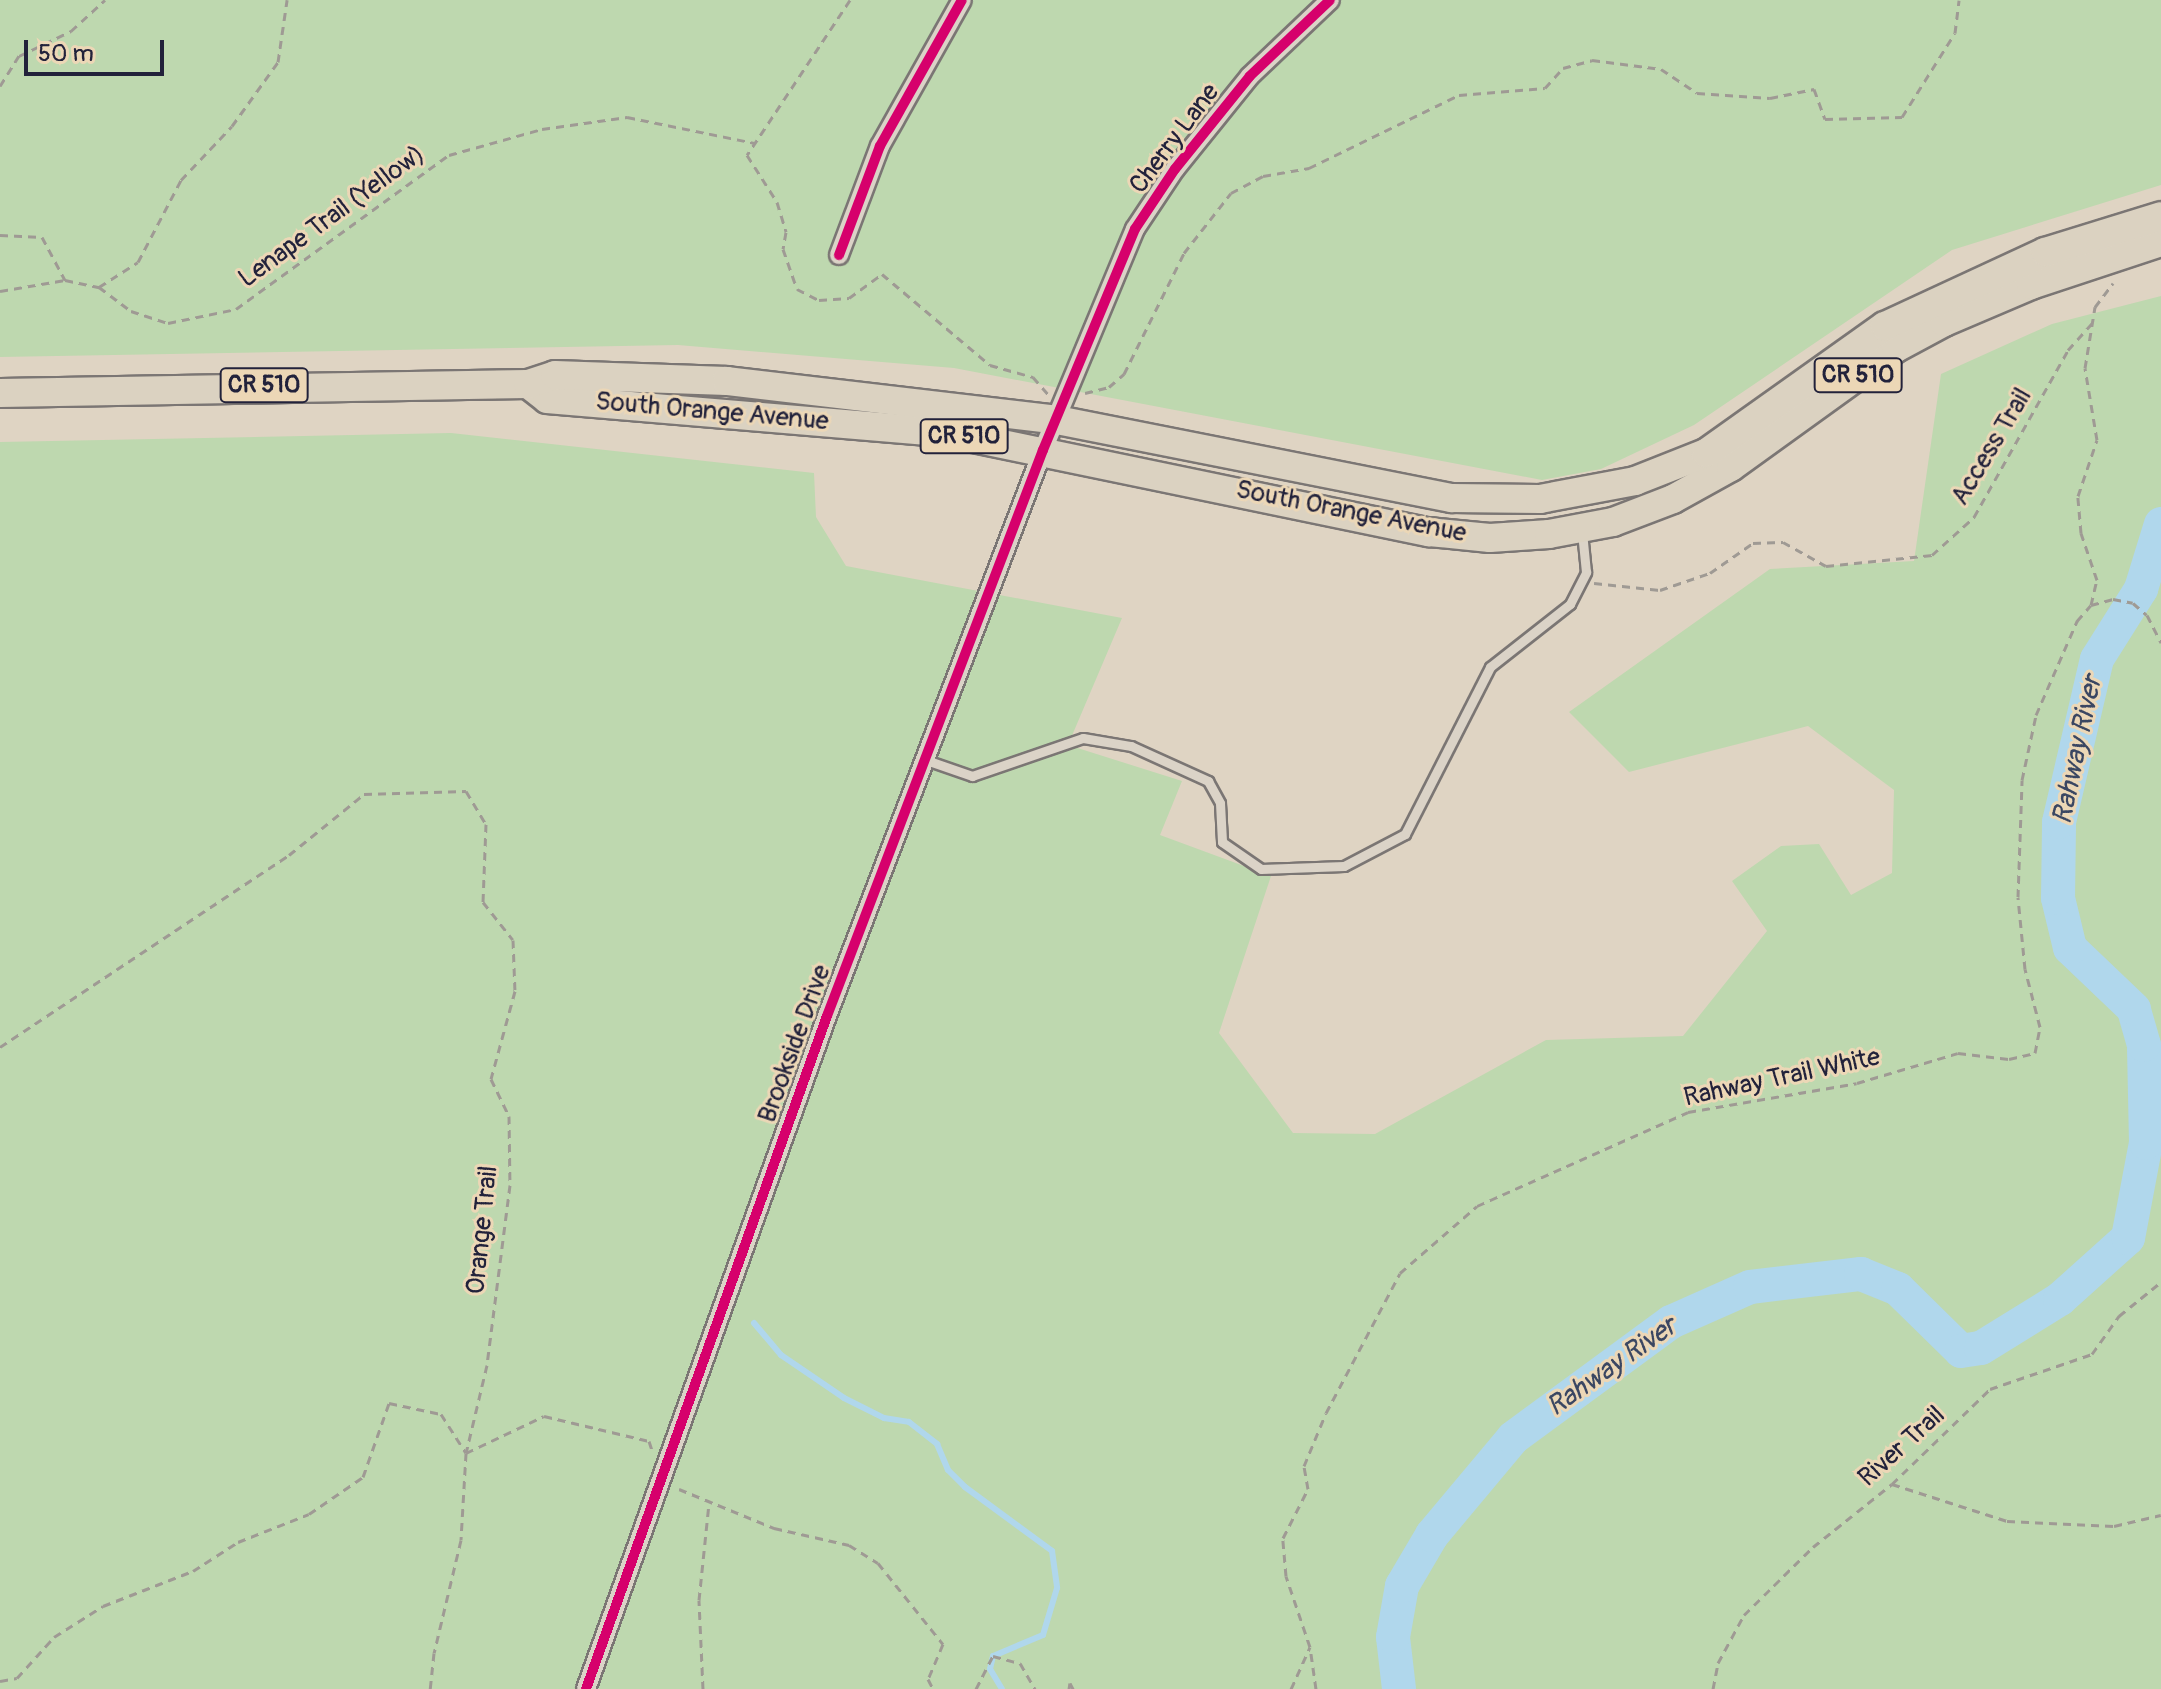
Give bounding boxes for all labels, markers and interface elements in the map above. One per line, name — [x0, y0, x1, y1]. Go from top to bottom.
scale bar — [28, 24, 168, 74]
text: 50 m — [38, 39, 94, 68]
street label: Cherry Lane — [1123, 78, 1227, 200]
street label: Lenape Trail (Yellow) — [233, 139, 431, 295]
road number: CR 510 — [1812, 355, 1904, 395]
road number: CR 510 — [218, 365, 310, 405]
street label: Access Trail — [1945, 383, 2039, 511]
street label: South Orange Avenue — [594, 386, 830, 438]
road number: CR 510 — [918, 416, 1010, 456]
street label: South Orange Avenue — [1233, 474, 1469, 550]
water label: Rahway River — [2046, 673, 2110, 827]
street label: Brookside Drive — [752, 961, 838, 1127]
street label: Rahway Trail White — [1681, 1042, 1883, 1114]
street label: Orange Trail — [461, 1164, 505, 1296]
water label: Rahway River — [1541, 1310, 1683, 1424]
street label: River Trail — [1852, 1400, 1952, 1494]

